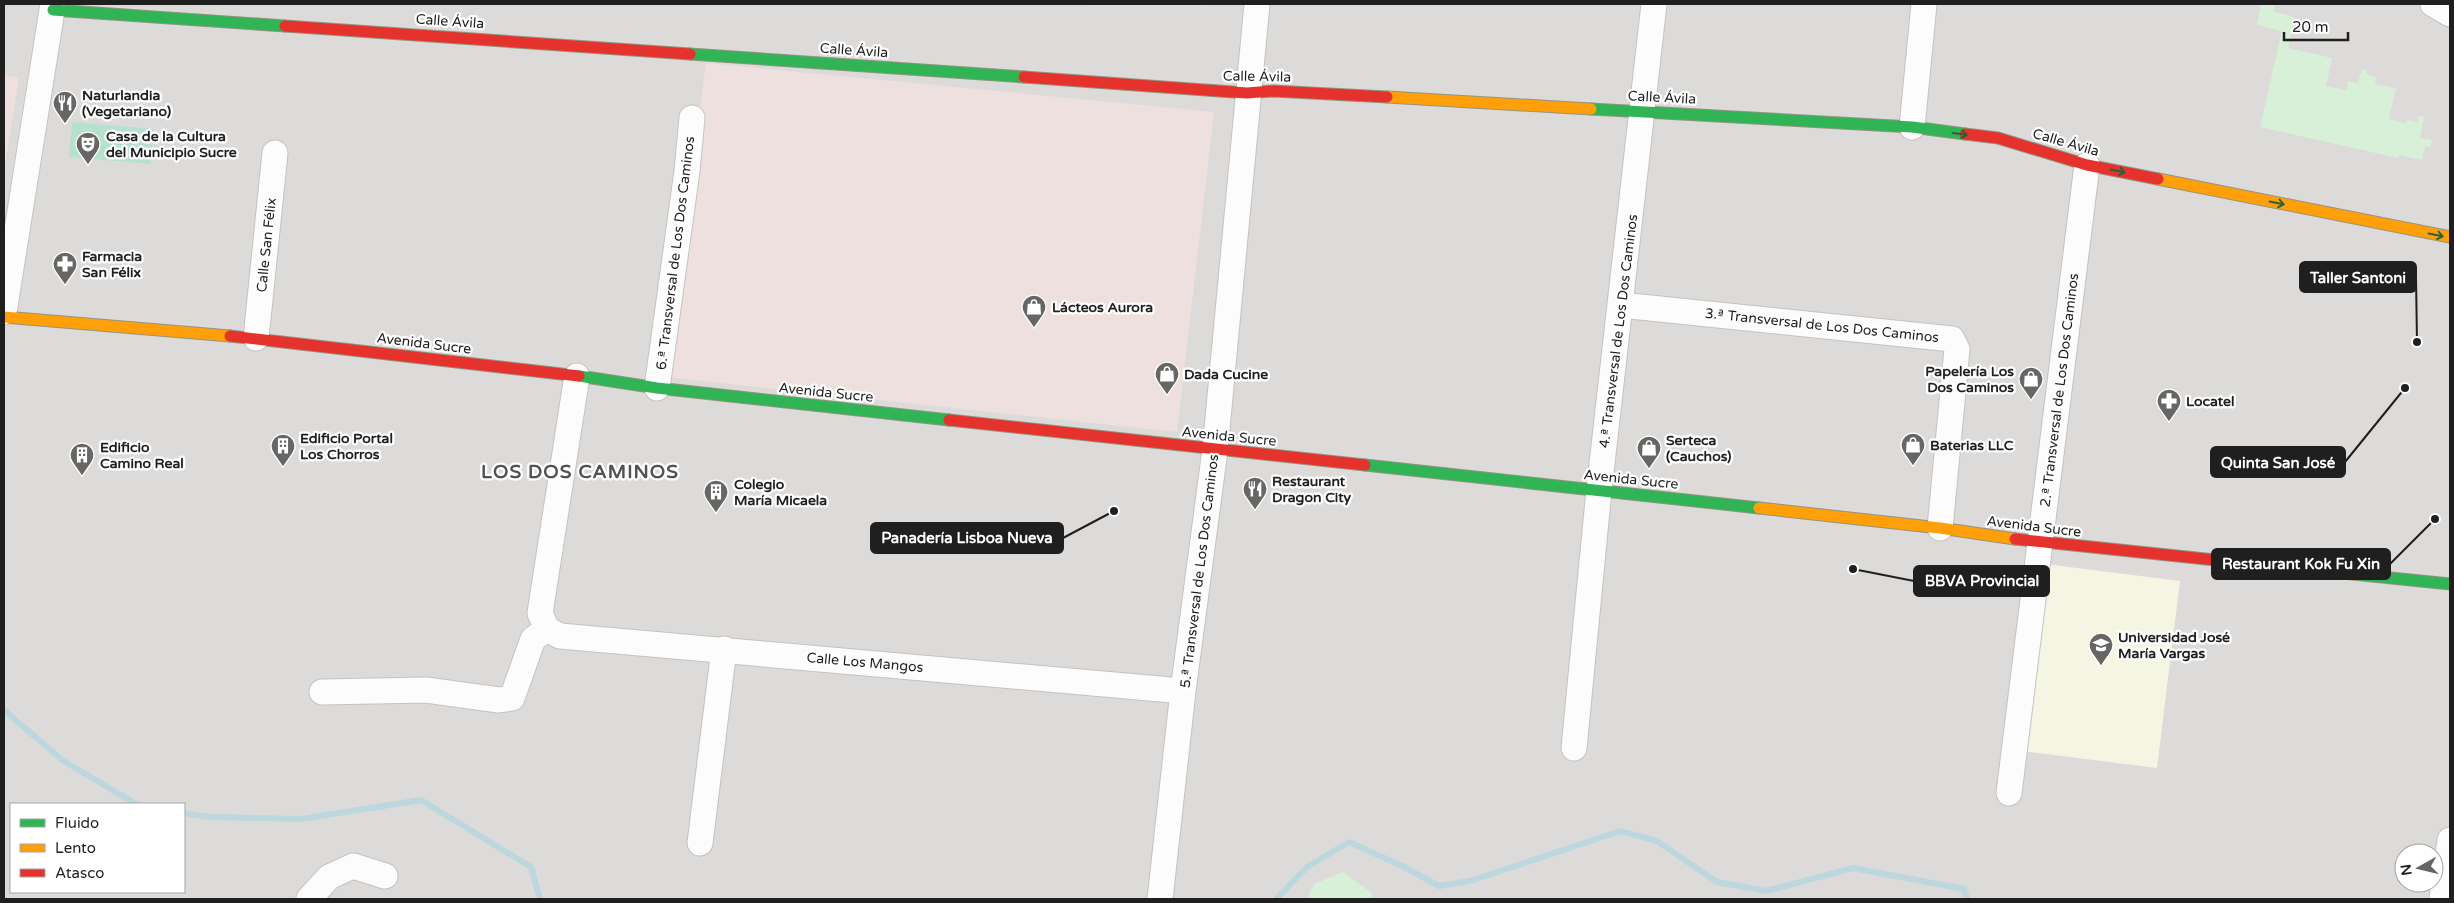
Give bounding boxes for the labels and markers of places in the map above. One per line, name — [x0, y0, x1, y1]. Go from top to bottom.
place label: Naturlandia (Vegetariano) — [82, 87, 171, 120]
restaurant icon: Naturlandia (Vegetariano) — [52, 90, 78, 124]
place label: Casa de la Cultura del Municipio Sucre — [106, 128, 237, 161]
theatre icon: Casa de la Cultura del Municipio Sucre — [75, 131, 101, 165]
place label: Farmacia San Félix — [82, 248, 142, 281]
pharmacy icon: Farmacia San Félix — [52, 251, 78, 285]
callout: Taller Santoni — [2300, 262, 2416, 292]
shop icon: Lácteos Aurora — [1021, 294, 1047, 328]
place label: Lácteos Aurora — [1052, 299, 1153, 316]
shop icon: Dada Cucine — [1154, 361, 1180, 395]
place label: Papelería Los Dos Caminos — [1925, 363, 2014, 396]
place label: Dada Cucine — [1184, 366, 1268, 383]
shop icon: Papelería Los Dos Caminos — [2018, 366, 2044, 400]
pharmacy icon: Locatel — [2156, 388, 2182, 422]
place label: Locatel — [2186, 393, 2234, 410]
place label: Edificio Portal Los Chorros — [300, 430, 393, 463]
place label: Serteca (Cauchos) — [1666, 432, 1731, 465]
shop icon: Baterias LLC — [1900, 432, 1926, 466]
building icon: Edificio Portal Los Chorros — [270, 433, 296, 467]
shop icon: Serteca (Cauchos) — [1636, 435, 1662, 469]
place label: Baterias LLC — [1930, 437, 2014, 454]
place label: Edificio Camino Real — [100, 439, 184, 472]
building icon: Edificio Camino Real — [69, 442, 95, 476]
callout: Quinta San José — [2211, 447, 2345, 477]
place label: Restaurant Dragon City — [1272, 473, 1352, 506]
place label: Colegio María Micaela — [734, 476, 827, 509]
restaurant icon: Restaurant Dragon City — [1242, 476, 1268, 510]
building icon: Colegio María Micaela — [703, 479, 729, 513]
callout: Panadería Lisboa Nueva — [871, 523, 1063, 553]
callout: Restaurant Kok Fu Xin — [2212, 549, 2390, 579]
callout: BBVA Provincial — [1914, 566, 2049, 596]
place label: Universidad José María Vargas — [2118, 629, 2230, 662]
school or university icon: Universidad José María Vargas — [2088, 632, 2114, 666]

